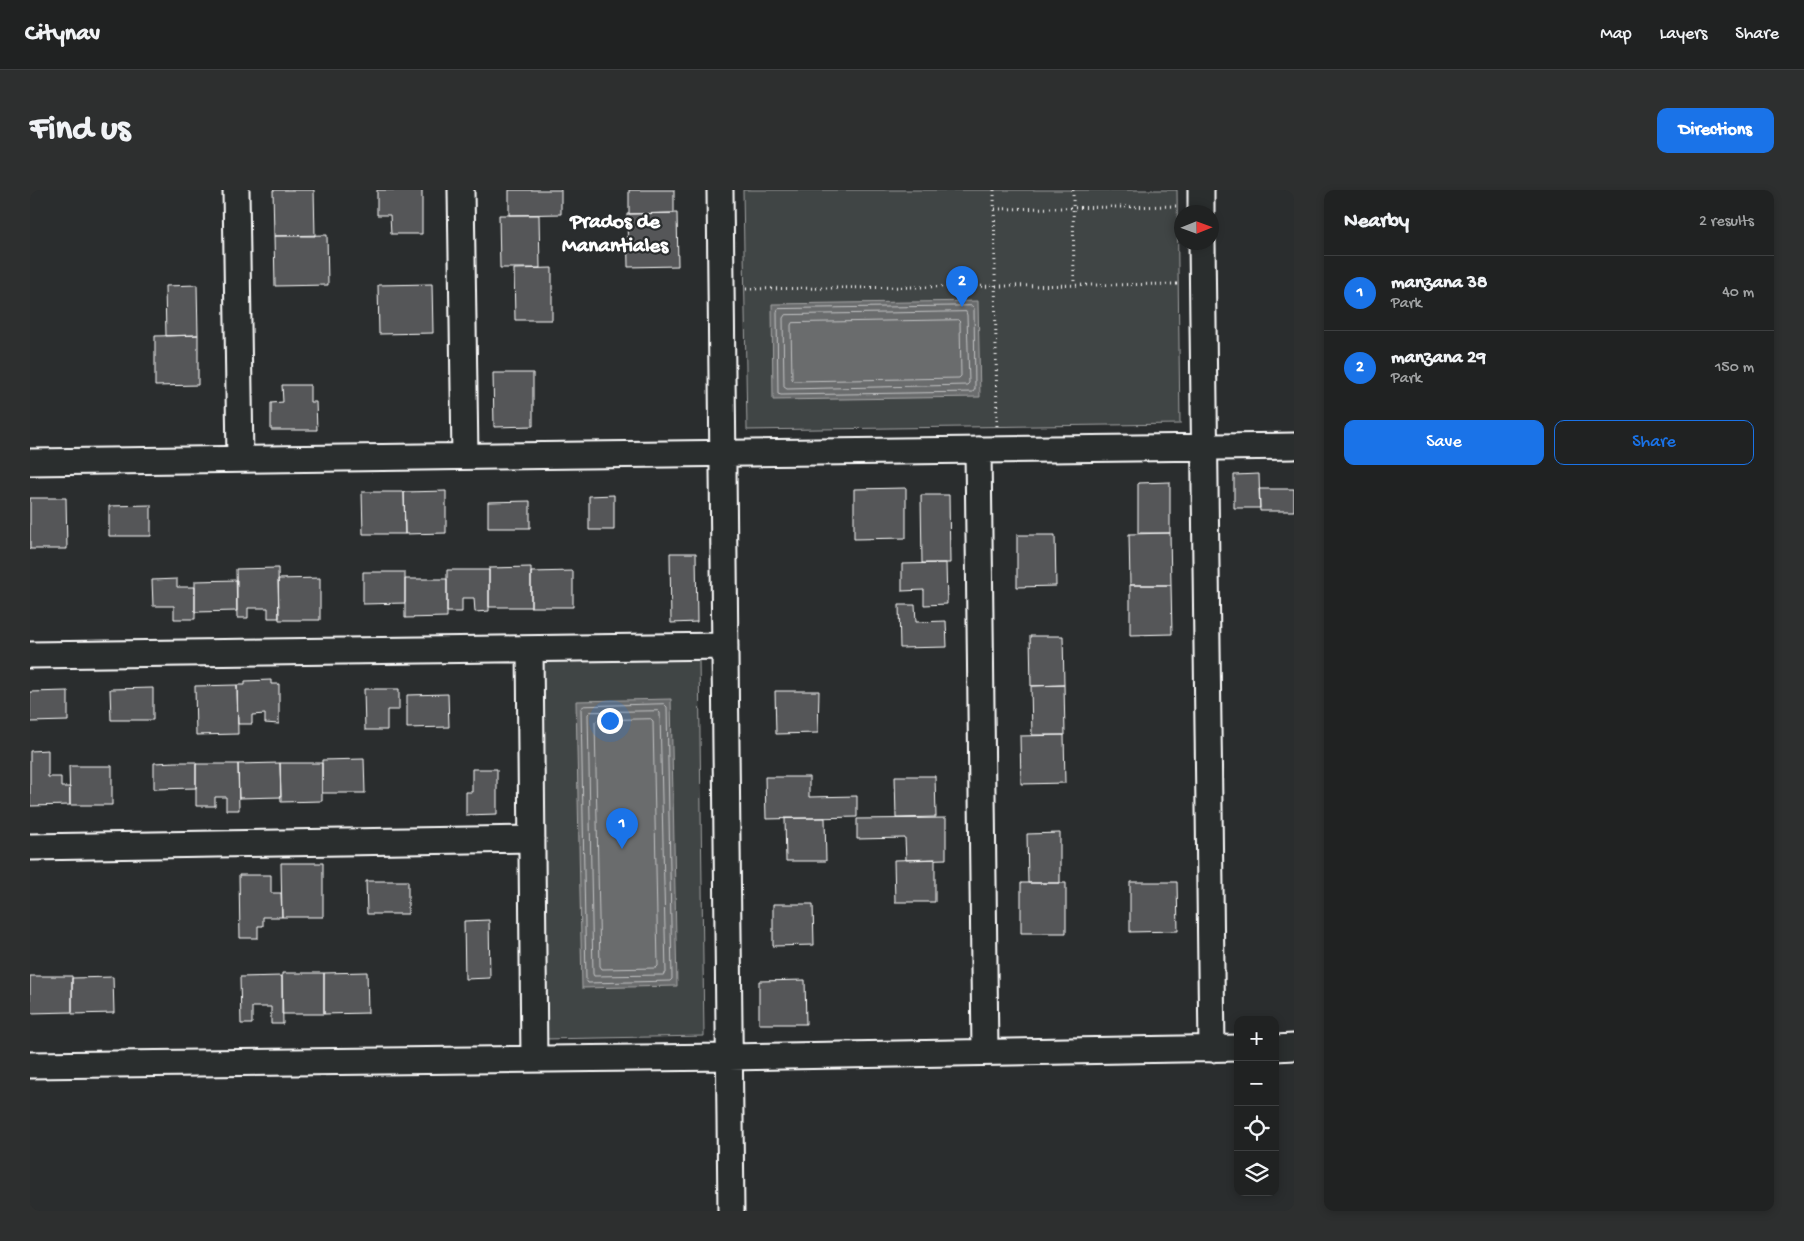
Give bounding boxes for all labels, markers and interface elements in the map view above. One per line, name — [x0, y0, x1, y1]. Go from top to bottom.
text: Citynav — [25, 20, 100, 49]
text: Map — [1600, 24, 1632, 45]
text: Layers — [1660, 24, 1707, 45]
text: Share — [1735, 24, 1779, 45]
button: Directions — [1657, 108, 1774, 153]
text: Find us — [30, 110, 130, 151]
north arrow — [1174, 205, 1219, 250]
text: Nearby — [1344, 210, 1409, 235]
district label: Prados de Manantiales — [562, 211, 669, 260]
text: 2 results — [1699, 213, 1754, 232]
pin: 2 — [946, 266, 978, 307]
text: manzana 38 — [1391, 272, 1487, 295]
text: 1 — [1357, 284, 1363, 303]
text: 40 m — [1722, 284, 1754, 303]
text: Park — [1391, 295, 1422, 314]
text: manzana 29 — [1391, 347, 1486, 370]
text: 2 — [1356, 359, 1364, 378]
text: 150 m — [1715, 359, 1754, 378]
text: Park — [1391, 370, 1422, 389]
button: Save — [1344, 420, 1544, 465]
button: Share — [1554, 420, 1754, 465]
your location — [597, 708, 623, 734]
pin: 1 — [606, 808, 638, 849]
map controls — [1234, 1016, 1279, 1196]
button: + — [1234, 1016, 1279, 1061]
button: − — [1234, 1061, 1279, 1106]
button: locate — [1234, 1106, 1279, 1151]
button: layers — [1234, 1151, 1279, 1196]

